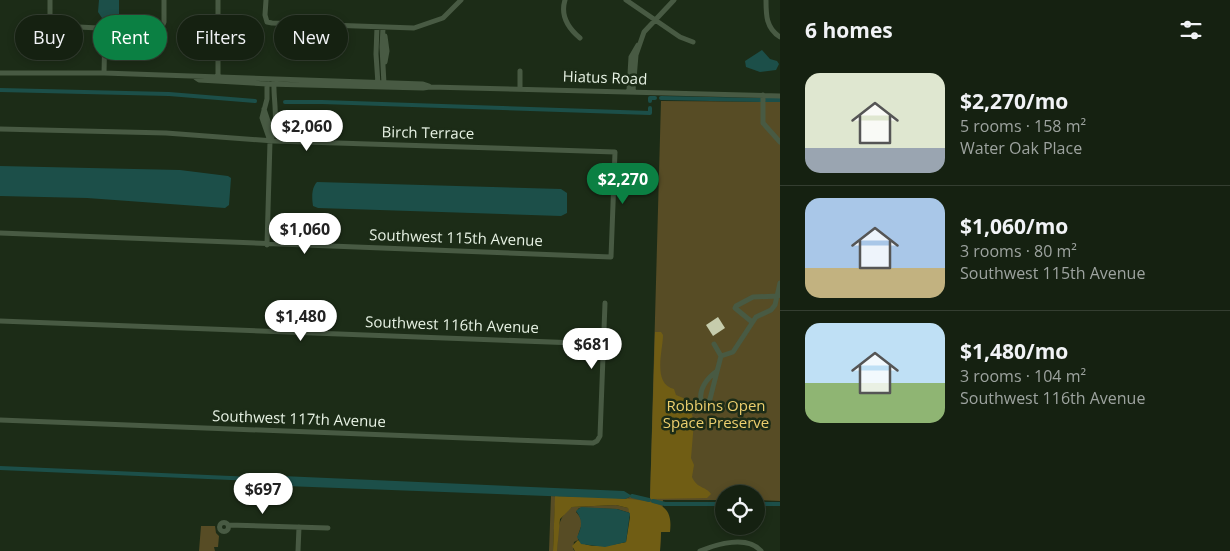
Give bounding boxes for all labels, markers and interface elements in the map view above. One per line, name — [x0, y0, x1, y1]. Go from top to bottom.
chip: Buy — [15, 15, 83, 60]
chip: Rent — [93, 15, 167, 60]
chip: Filters — [177, 15, 264, 60]
chip: New — [274, 15, 348, 60]
text: 6 homes — [805, 16, 893, 44]
icon: filters — [1177, 16, 1205, 44]
street label: Hiatus Road — [562, 66, 648, 88]
text: $2,270/mo — [960, 87, 1068, 115]
icon: home — [845, 93, 905, 153]
pin: $2,060 — [266, 110, 348, 152]
text: $2,060 — [282, 115, 332, 137]
text: 5 rooms · 158 m² — [960, 115, 1086, 137]
street label: Birch Terrace — [381, 121, 475, 143]
text: Water Oak Place — [960, 137, 1082, 159]
pin: $2,270 — [582, 162, 664, 205]
text: $2,270 — [598, 168, 648, 190]
pin: $1,060 — [264, 212, 346, 255]
text: $1,060/mo — [960, 212, 1068, 240]
text: $1,060 — [280, 218, 330, 240]
icon: home — [845, 218, 905, 278]
street label: Southwest 115th Avenue — [369, 224, 543, 250]
text: 3 rooms · 80 m² — [960, 240, 1077, 262]
text: Southwest 115th Avenue — [960, 262, 1145, 284]
pin: $1,480 — [260, 300, 342, 342]
text: $1,480 — [276, 305, 326, 327]
street label: Southwest 116th Avenue — [365, 311, 539, 337]
pin: $681 — [562, 328, 622, 370]
text: $681 — [574, 333, 610, 355]
text: $1,480/mo — [960, 337, 1068, 365]
icon: home — [845, 343, 905, 403]
text: 3 rooms · 104 m² — [960, 365, 1086, 387]
text: Southwest 116th Avenue — [960, 387, 1145, 409]
park label: Robbins Open Space Preserve — [663, 395, 769, 432]
street label: Southwest 117th Avenue — [212, 405, 386, 431]
pin: $697 — [233, 472, 293, 515]
text: $697 — [245, 478, 281, 500]
map controls — [715, 485, 765, 535]
button: locate — [715, 485, 765, 535]

